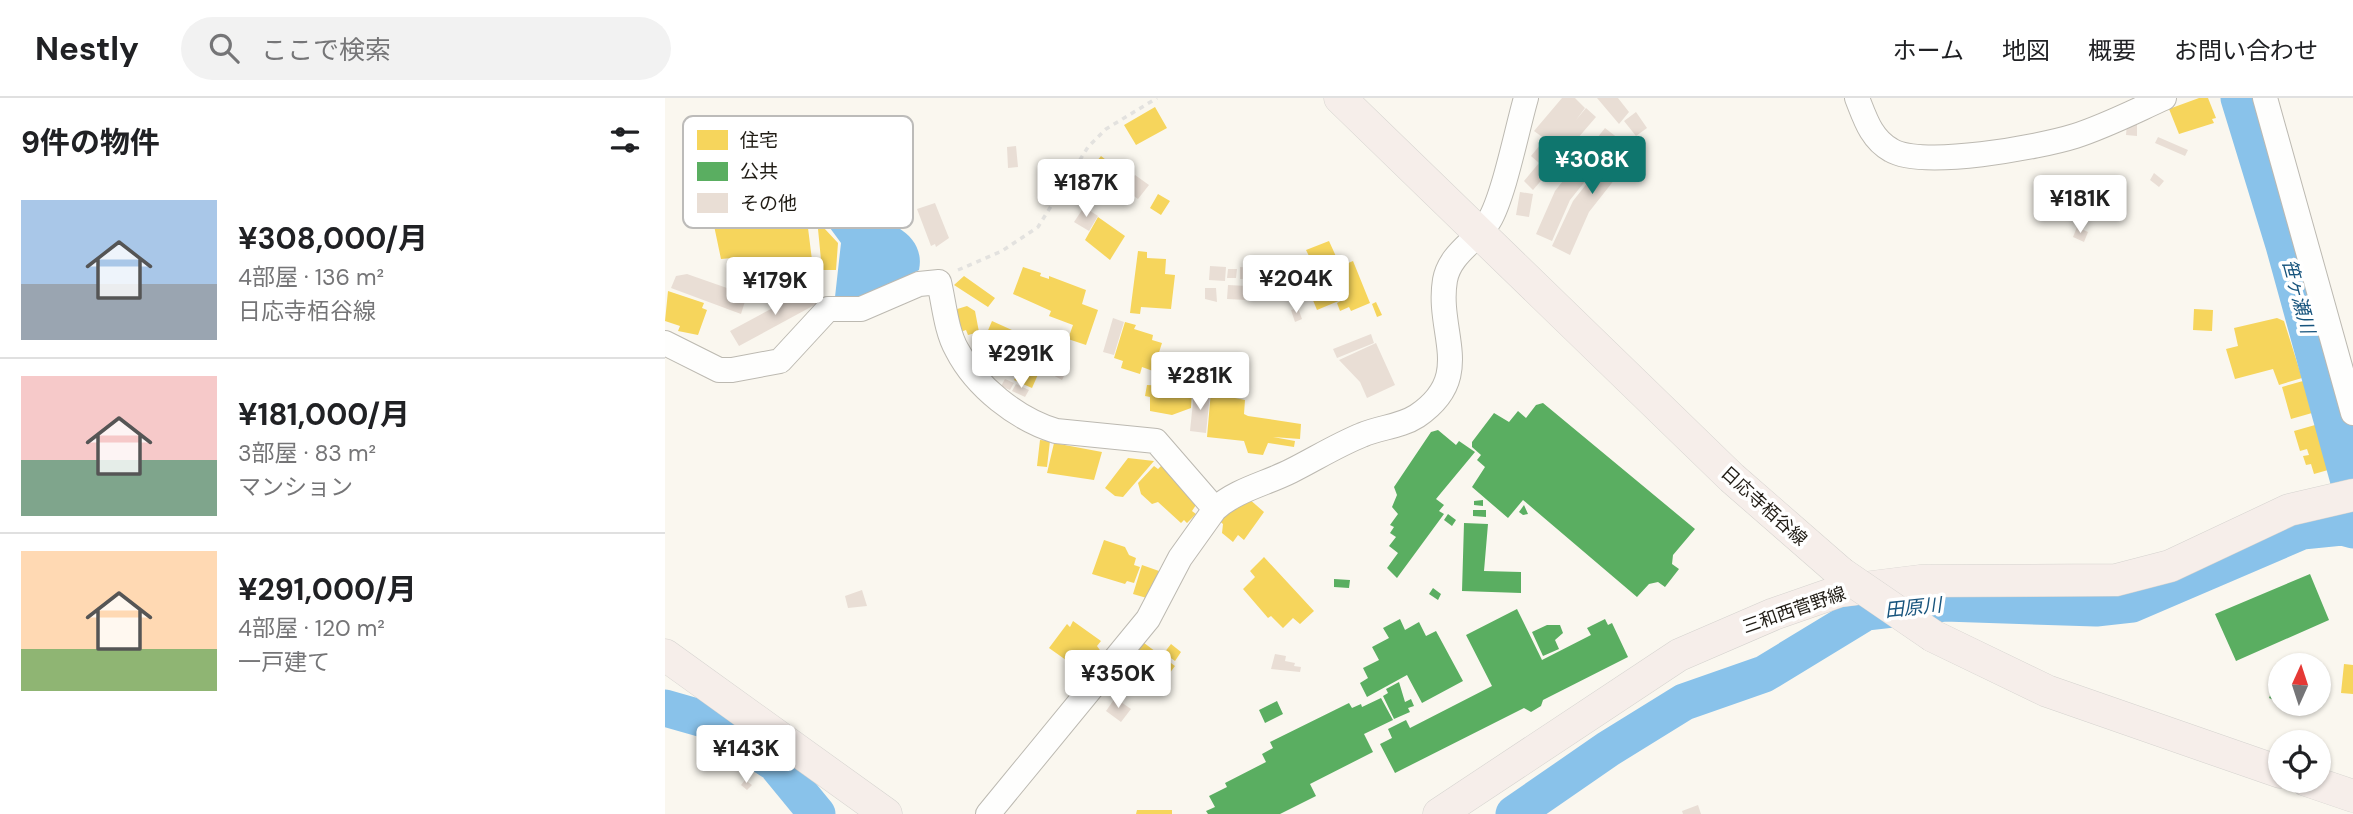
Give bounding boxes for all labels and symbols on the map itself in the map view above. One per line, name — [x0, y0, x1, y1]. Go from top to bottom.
legend — [683, 116, 913, 228]
text: 住宅 — [740, 128, 778, 153]
pin: ¥308K — [1543, 136, 1641, 196]
text: 公共 — [740, 159, 778, 184]
pin: ¥187K — [1037, 159, 1135, 219]
pin: ¥181K — [2031, 176, 2129, 235]
text: その他 — [740, 191, 797, 216]
pin: ¥204K — [1247, 256, 1345, 315]
water label: 笹ヶ瀬川 — [2277, 256, 2321, 338]
pin: ¥179K — [726, 258, 824, 317]
pin: ¥291K — [972, 330, 1070, 390]
pin: ¥281K — [1151, 352, 1249, 412]
street label: 日応寺栢谷線 — [1716, 461, 1812, 551]
street label: 三和西菅野線 — [1739, 581, 1849, 639]
water label: 田原川 — [1883, 592, 1945, 623]
pin: ¥350K — [1069, 650, 1167, 710]
north arrow — [2268, 653, 2331, 716]
pin: ¥143K — [697, 726, 795, 785]

